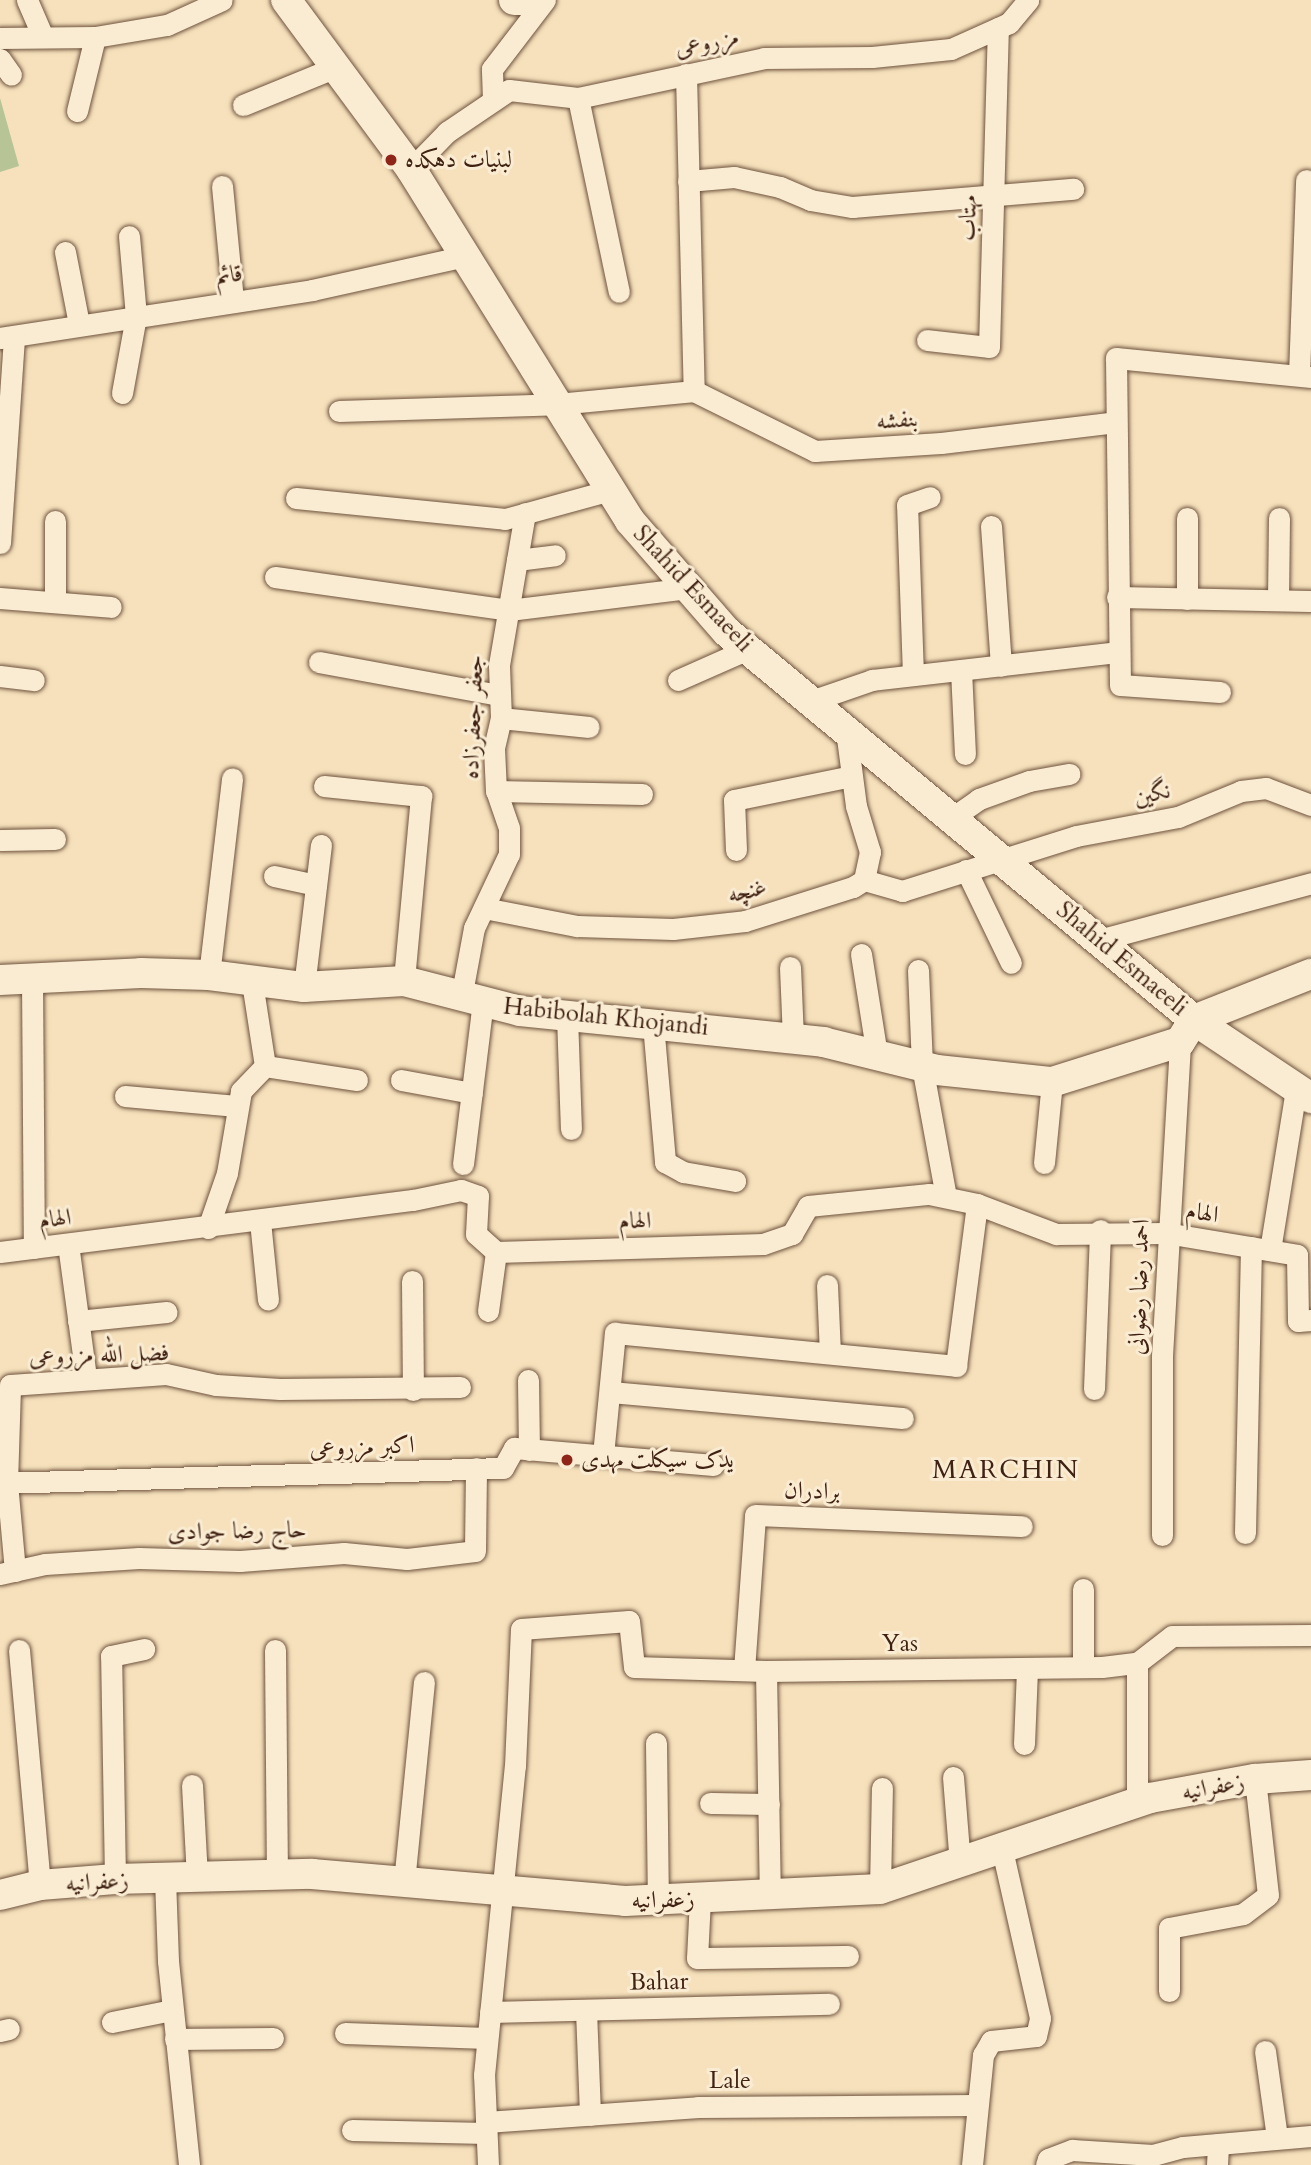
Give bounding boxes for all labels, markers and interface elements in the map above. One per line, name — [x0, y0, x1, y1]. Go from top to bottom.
street label: مزروعی — [673, 23, 741, 63]
place label: لبنیات دهکده — [405, 146, 512, 174]
marker: لبنیات دهکده — [383, 152, 399, 168]
street label: مهتاب — [953, 194, 983, 242]
street label: قائم — [214, 259, 244, 291]
street label: بنفشه — [875, 404, 919, 436]
street label: Shahid Esmaeeli — [627, 520, 759, 658]
street label: جعفر جعفرزاده — [456, 654, 490, 780]
street label: نگین — [1131, 776, 1173, 812]
street label: غنچه — [725, 873, 769, 909]
street label: Shahid Esmaeeli — [1050, 896, 1194, 1022]
street label: Habibolah Khojandi — [502, 992, 710, 1042]
street label: الهام — [1184, 1196, 1220, 1230]
street label: الهام — [37, 1203, 73, 1235]
street label: الهام — [618, 1206, 652, 1236]
street label: احمد رضا رضوانی — [1122, 1218, 1156, 1356]
street label: فضل الله مزروعی — [28, 1338, 170, 1372]
street label: اکبر مزروعی — [309, 1431, 415, 1463]
place label: یدک سیکلت مهدی — [581, 1446, 734, 1474]
marker: یدک سیکلت مهدی — [559, 1452, 575, 1468]
district label: MARCHIN — [933, 1454, 1079, 1486]
street label: برادران — [784, 1476, 840, 1506]
street label: حاج رضا جوادی — [167, 1515, 307, 1547]
street label: Yas — [882, 1630, 918, 1658]
street label: زعفرانیه — [1179, 1767, 1247, 1807]
street label: زعفرانیه — [65, 1866, 129, 1898]
street label: زعفرانیه — [631, 1885, 695, 1915]
street label: Bahar — [629, 1967, 689, 1997]
street label: Lale — [709, 2067, 751, 2095]

